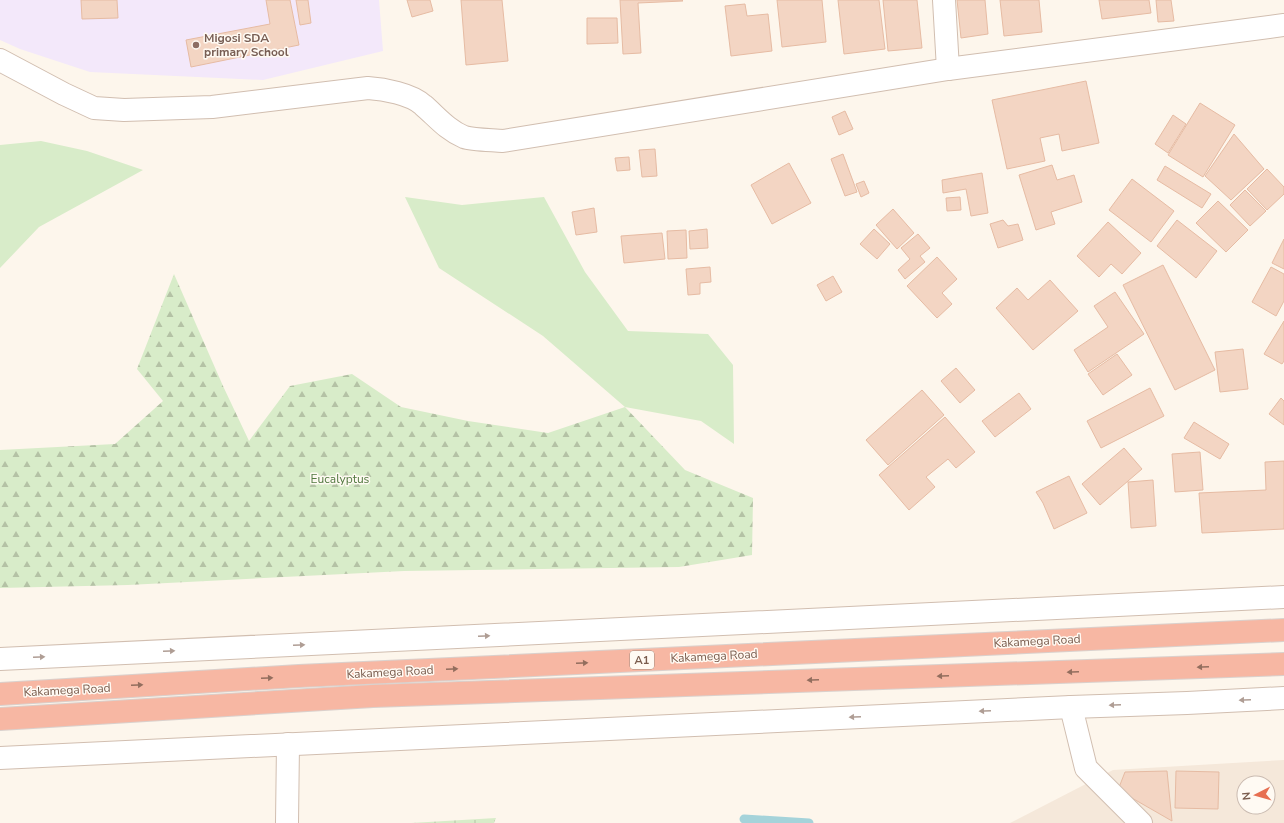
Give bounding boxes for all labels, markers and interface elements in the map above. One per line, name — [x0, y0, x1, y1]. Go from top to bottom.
place label: Migosi SDA primary School — [204, 30, 289, 60]
marker: Migosi SDA primary School — [191, 40, 201, 50]
park label: Eucalyptus — [311, 471, 370, 487]
street label: Kakamega Road — [993, 631, 1081, 651]
one-way arrow — [478, 633, 491, 639]
one-way arrow — [293, 641, 305, 648]
street label: Kakamega Road — [670, 646, 758, 666]
one-way arrow — [163, 648, 176, 654]
road number: A1 — [630, 651, 654, 669]
one-way arrow — [33, 654, 46, 660]
one-way arrow — [576, 659, 588, 666]
street label: Kakamega Road — [346, 662, 434, 682]
one-way arrow — [1196, 664, 1209, 670]
one-way arrow — [446, 665, 458, 672]
one-way arrow — [1067, 668, 1079, 675]
one-way arrow — [936, 673, 949, 679]
one-way arrow — [261, 674, 273, 681]
one-way arrow — [807, 677, 819, 684]
street label: Kakamega Road — [23, 680, 111, 700]
one-way arrow — [131, 682, 143, 689]
one-way arrow — [1238, 697, 1251, 703]
one-way arrow — [1109, 702, 1121, 709]
one-way arrow — [979, 707, 991, 714]
one-way arrow — [848, 714, 861, 720]
north arrow — [1236, 775, 1276, 815]
text: N — [1239, 791, 1254, 801]

